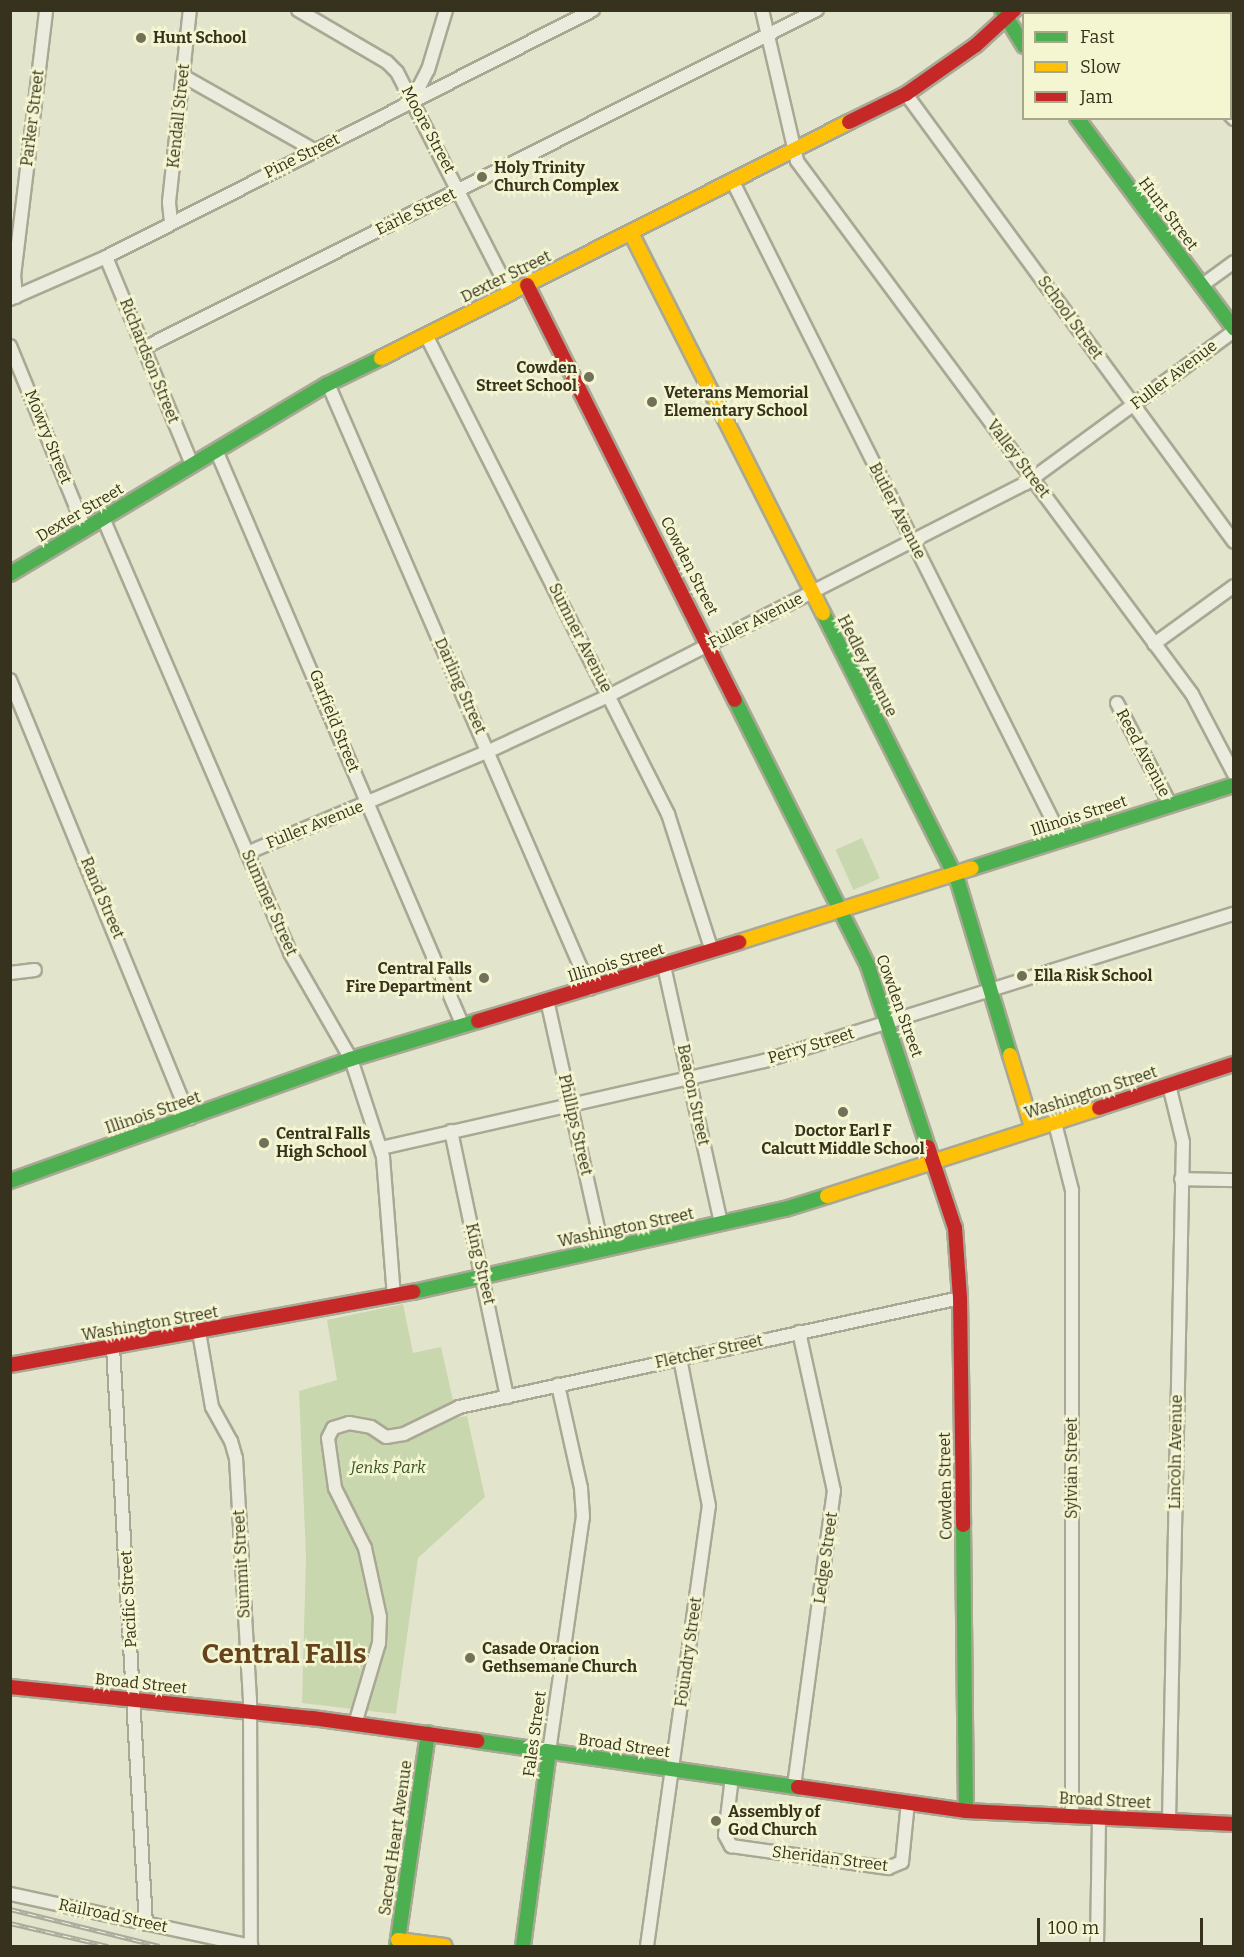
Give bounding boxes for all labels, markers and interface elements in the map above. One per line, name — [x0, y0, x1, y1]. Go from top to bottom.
legend — [1022, 12, 1232, 120]
text: Fast — [1080, 26, 1115, 48]
place label: Hunt School — [153, 28, 246, 48]
marker: Hunt School — [134, 31, 148, 45]
text: Slow — [1080, 56, 1120, 78]
street label: Kendall Street — [164, 63, 194, 169]
street label: Parker Street — [18, 69, 48, 167]
street label: Moore Street — [397, 83, 459, 177]
text: Jam — [1080, 86, 1113, 108]
street label: Pine Street — [261, 130, 343, 182]
place label: Holy Trinity Church Complex — [494, 158, 619, 196]
marker: Holy Trinity Church Complex — [475, 170, 489, 184]
street label: Hunt Street — [1134, 174, 1202, 254]
street label: Earle Street — [373, 184, 459, 240]
street label: Dexter Street — [458, 247, 554, 307]
street label: School Street — [1033, 272, 1107, 364]
street label: Richardson Street — [115, 296, 183, 426]
street label: Fuller Avenue — [1127, 336, 1221, 414]
place label: Cowden Street School — [476, 358, 577, 396]
marker: Cowden Street School — [582, 370, 596, 384]
place label: Veterans Memorial Elementary School — [664, 383, 808, 421]
street label: Mowry Street — [20, 387, 76, 487]
marker: Veterans Memorial Elementary School — [645, 395, 659, 409]
street label: Valley Street — [982, 416, 1054, 502]
street label: Butler Avenue — [865, 460, 929, 562]
street label: Dexter Street — [33, 480, 127, 546]
street label: Cowden Street — [656, 514, 722, 618]
street label: Sumner Avenue — [544, 580, 616, 696]
street label: Fuller Avenue — [706, 589, 806, 653]
street label: Hedley Avenue — [833, 612, 901, 720]
street label: Darling Street — [430, 635, 490, 737]
street label: Garfield Street — [305, 667, 363, 775]
street label: Reed Avenue — [1112, 706, 1174, 800]
street label: Illinois Street — [1029, 791, 1129, 841]
street label: Fuller Avenue — [264, 797, 366, 853]
street label: Summer Street — [237, 847, 301, 959]
street label: Rand Street — [76, 854, 128, 942]
street label: Illinois Street — [566, 939, 666, 987]
street label: Cowden Street — [872, 952, 926, 1060]
place label: Central Falls Fire Department — [346, 959, 472, 997]
place label: Ella Risk School — [1034, 966, 1153, 986]
marker: Ella Risk School — [1015, 969, 1029, 983]
marker: Central Falls Fire Department — [477, 971, 491, 985]
street label: Perry Street — [766, 1024, 856, 1068]
street label: Beacon Street — [673, 1043, 713, 1147]
street label: Washington Street — [1022, 1062, 1160, 1124]
street label: Phillips Street — [554, 1072, 596, 1178]
street label: Illinois Street — [103, 1088, 203, 1138]
marker: Doctor Earl F Calcutt Middle School — [836, 1105, 850, 1119]
place label: Doctor Earl F Calcutt Middle School — [761, 1121, 925, 1159]
place label: Central Falls High School — [276, 1124, 370, 1162]
marker: Central Falls High School — [257, 1136, 271, 1150]
street label: Washington Street — [556, 1204, 696, 1252]
street label: King Street — [461, 1221, 499, 1307]
street label: Washington Street — [80, 1303, 220, 1345]
street label: Fletcher Street — [653, 1331, 765, 1373]
street label: Lincoln Avenue — [1165, 1394, 1187, 1510]
street label: Sylvian Street — [1062, 1417, 1082, 1519]
street label: Cowden Street — [935, 1432, 957, 1540]
park label: Jenks Park — [350, 1458, 426, 1478]
street label: Summit Street — [230, 1509, 254, 1619]
street label: Ledge Street — [810, 1511, 842, 1605]
street label: Pacific Street — [117, 1550, 141, 1648]
street label: Foundry Street — [672, 1596, 706, 1708]
district label: Central Falls — [201, 1637, 367, 1671]
place label: Casade Oracion Gethsemane Church — [482, 1639, 637, 1677]
marker: Casade Oracion Gethsemane Church — [463, 1651, 477, 1665]
street label: Broad Street — [94, 1670, 188, 1698]
street label: Fales Street — [519, 1690, 551, 1778]
street label: Broad Street — [577, 1730, 671, 1762]
street label: Sacred Heart Avenue — [376, 1759, 416, 1917]
street label: Broad Street — [1058, 1789, 1152, 1813]
place label: Assembly of God Church — [728, 1802, 820, 1840]
marker: Assembly of God Church — [709, 1814, 723, 1828]
street label: Sheridan Street — [771, 1842, 889, 1876]
street label: Railroad Street — [57, 1895, 169, 1937]
scale bar — [1040, 1906, 1206, 1944]
text: 100 m — [1048, 1917, 1099, 1939]

